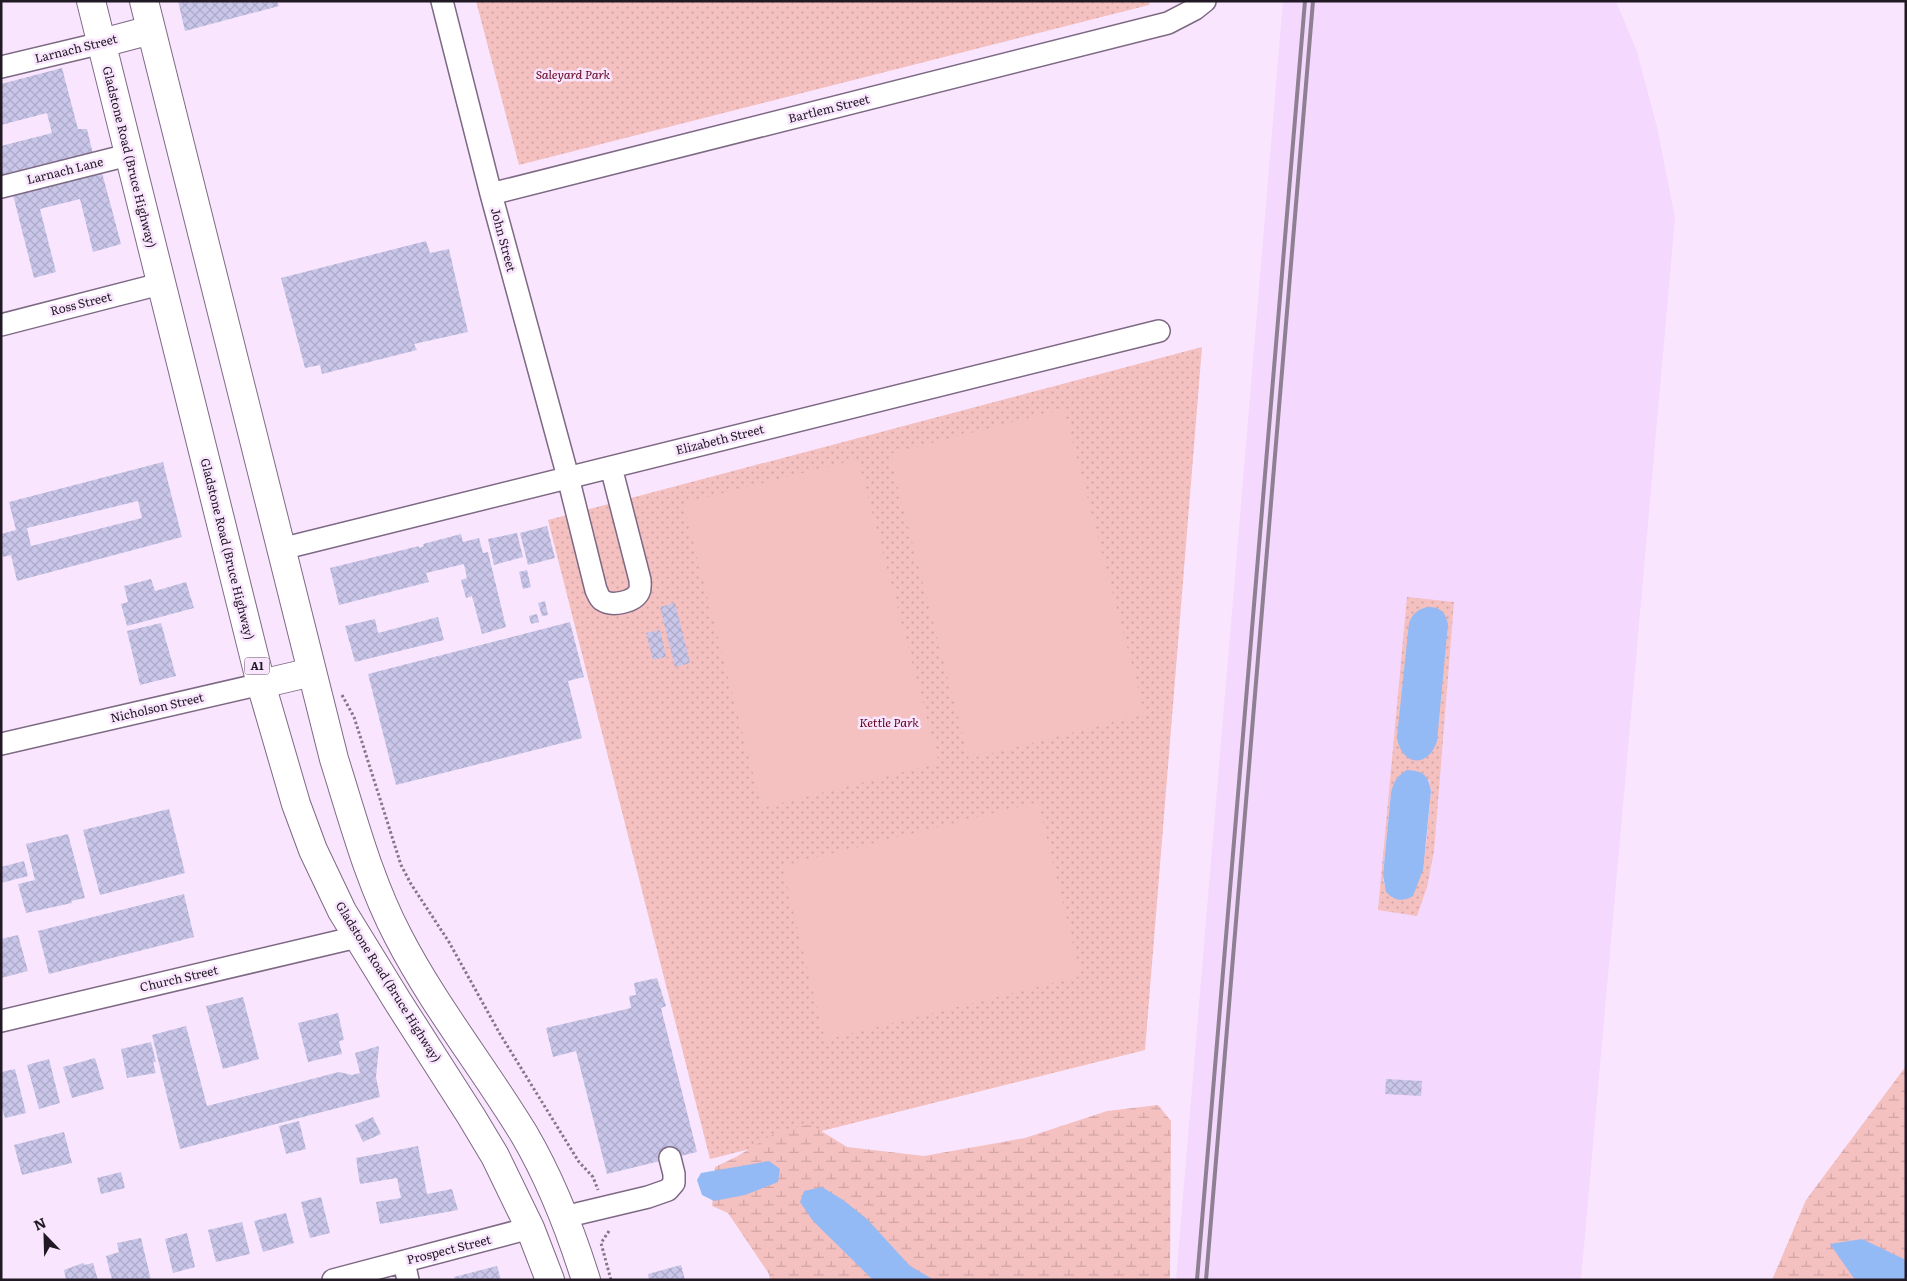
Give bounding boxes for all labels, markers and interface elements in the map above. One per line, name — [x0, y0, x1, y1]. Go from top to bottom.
street label: Larnach Street — [33, 29, 119, 67]
street label: Gladstone Road (Bruce Highway) — [99, 64, 161, 249]
park label: Saleyard Park — [536, 65, 611, 83]
street label: Bartlem Street — [786, 89, 871, 127]
street label: Larnach Lane — [25, 152, 105, 188]
street label: John Street — [487, 206, 521, 274]
street label: Ross Street — [48, 287, 114, 319]
street label: Elizabeth Street — [674, 419, 766, 459]
street label: Gladstone Road (Bruce Highway) — [197, 456, 259, 641]
road number: A1 — [244, 658, 270, 674]
street label: Nicholson Street — [108, 688, 205, 727]
park label: Kettle Park — [859, 713, 919, 731]
street label: Gladstone Road (Bruce Highway) — [332, 898, 446, 1065]
street label: Church Street — [138, 960, 220, 996]
north arrow — [20, 1211, 70, 1261]
text: N — [30, 1212, 49, 1235]
street label: Prospect Street — [405, 1230, 493, 1268]

